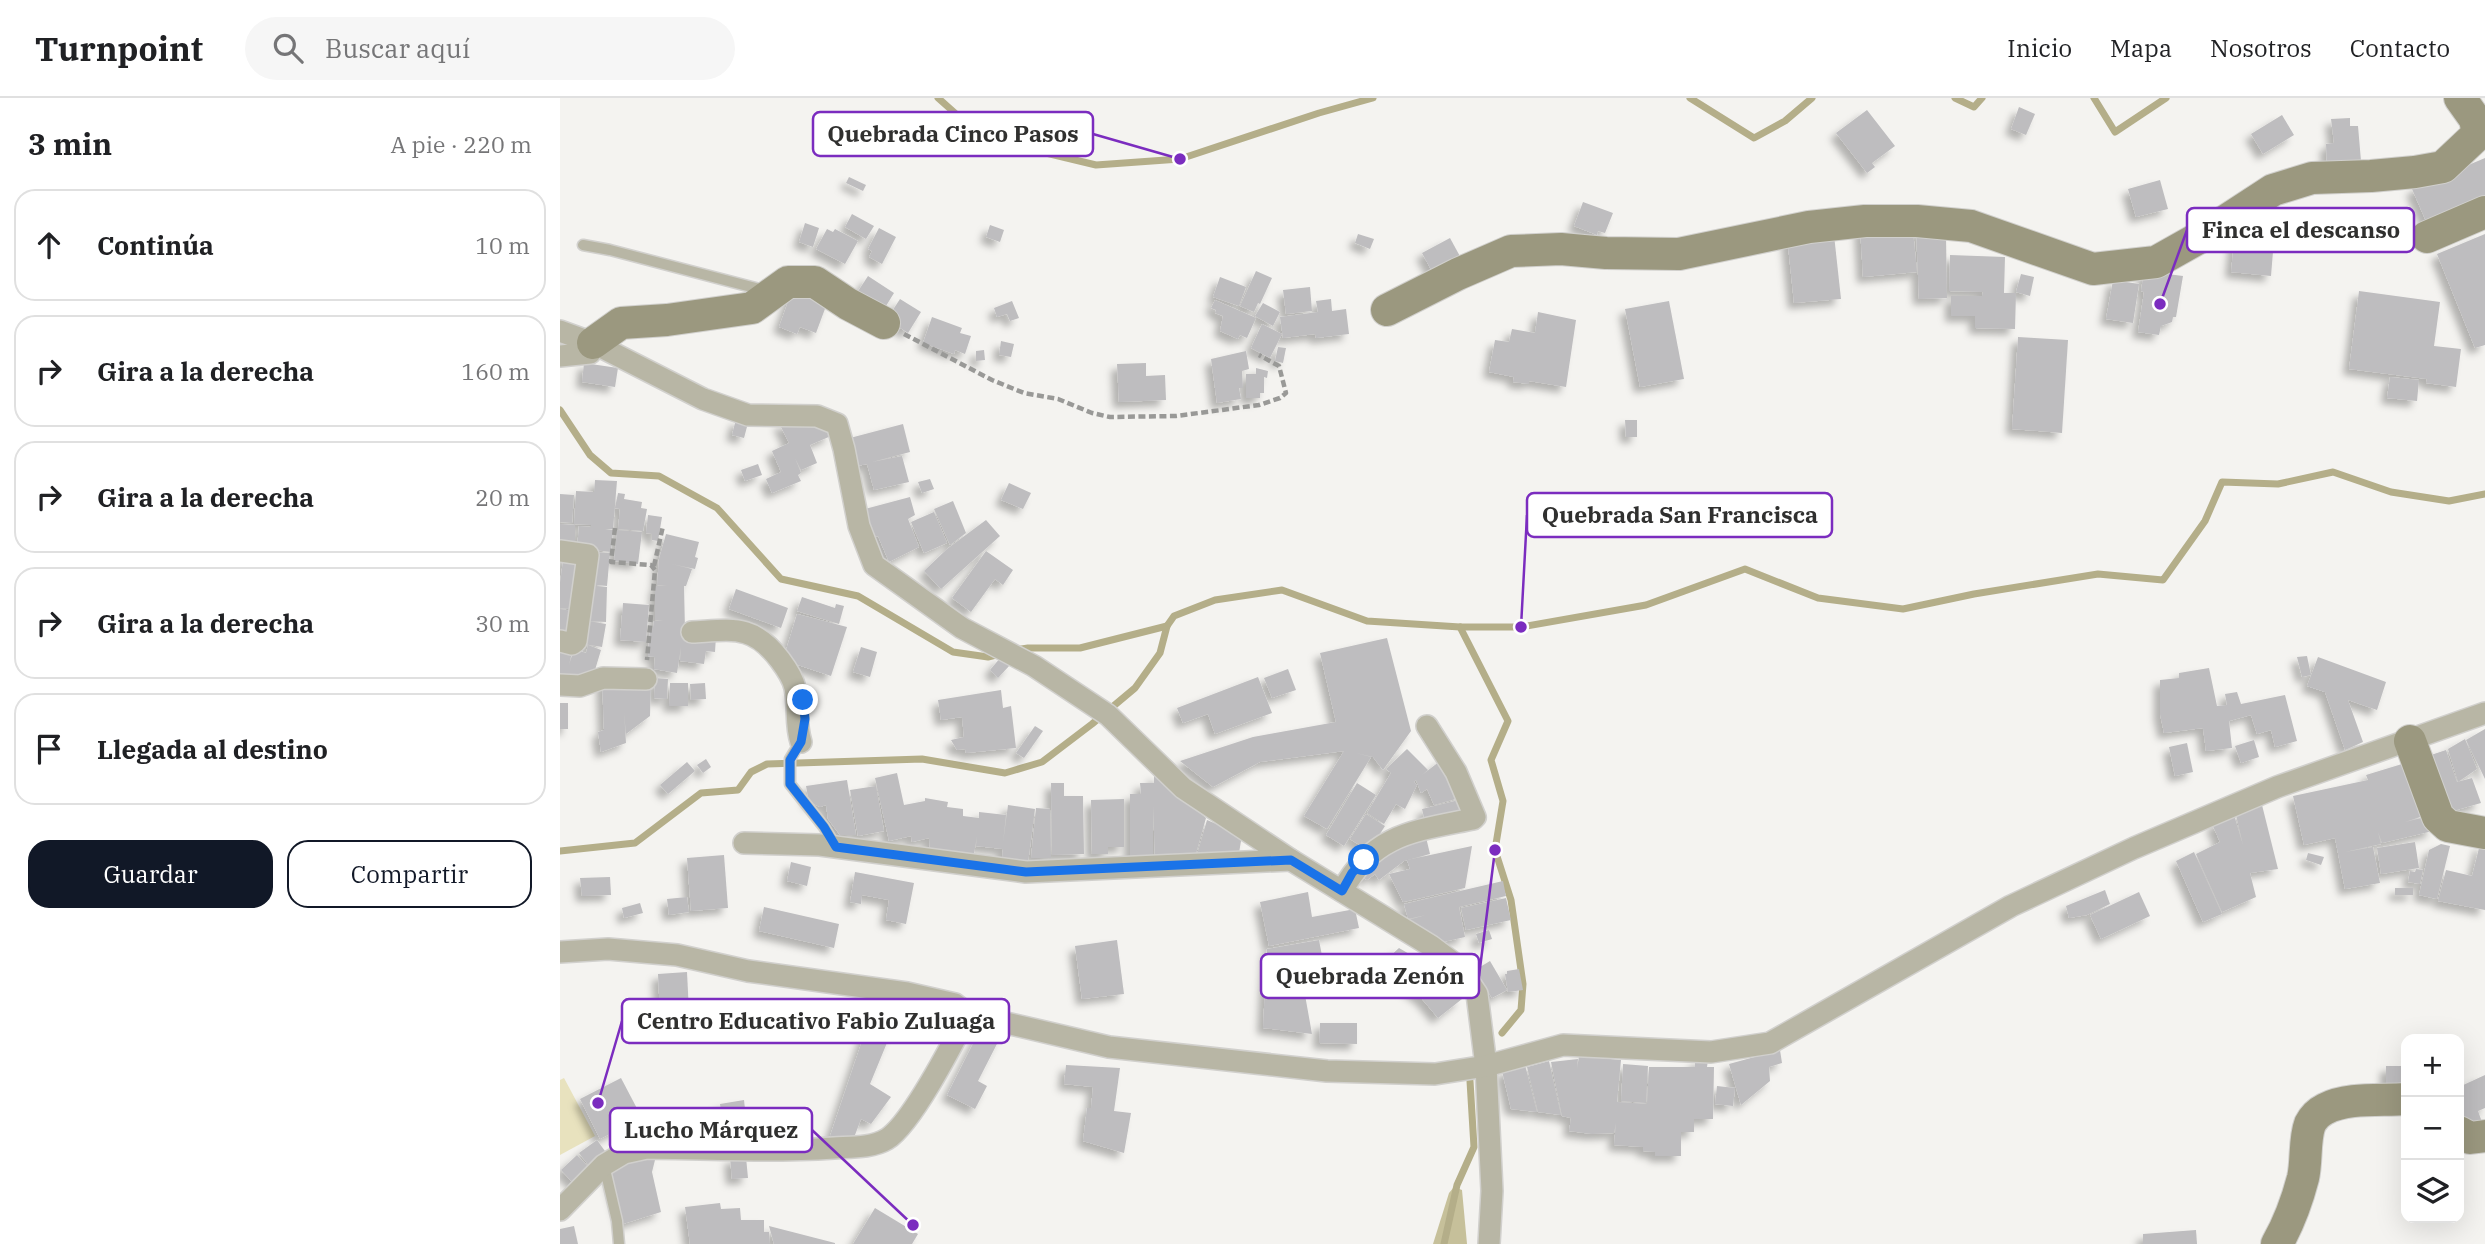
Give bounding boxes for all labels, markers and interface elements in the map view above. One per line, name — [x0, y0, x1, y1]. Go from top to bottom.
search box — [245, 17, 735, 80]
text: Turnpoint — [35, 27, 203, 70]
icon: search — [269, 29, 307, 67]
text: Buscar aquí — [325, 31, 470, 65]
text: Inicio — [2007, 32, 2072, 64]
text: Mapa — [2110, 32, 2172, 64]
text: Nosotros — [2210, 32, 2312, 64]
text: Contacto — [2350, 32, 2450, 64]
callout: Quebrada Cinco Pasos — [813, 112, 1093, 156]
text: Quebrada Cinco Pasos — [827, 118, 1079, 148]
text: 3 min — [28, 124, 112, 163]
text: A pie · 220 m — [390, 129, 532, 159]
callout: Finca el descanso — [2187, 208, 2414, 252]
text: Finca el descanso — [2202, 214, 2400, 244]
icon: ahead — [30, 226, 68, 264]
text: Continúa — [97, 228, 214, 262]
text: 10 m — [475, 230, 530, 260]
icon: right — [30, 352, 68, 390]
text: Gira a la derecha — [97, 354, 314, 388]
text: 160 m — [461, 356, 530, 386]
icon: right — [30, 478, 68, 516]
text: Gira a la derecha — [97, 480, 314, 514]
text: 20 m — [475, 482, 530, 512]
callout: Quebrada San Francisca — [1527, 493, 1832, 537]
text: Quebrada San Francisca — [1542, 499, 1818, 529]
icon: right — [30, 604, 68, 642]
text: Gira a la derecha — [97, 606, 314, 640]
text: 30 m — [475, 608, 530, 638]
route end — [787, 684, 818, 715]
icon: arrive — [30, 730, 68, 768]
text: Llegada al destino — [97, 732, 328, 766]
button: Guardar — [28, 840, 273, 908]
button: Compartir — [287, 840, 532, 908]
route start — [1348, 844, 1379, 875]
callout: Quebrada Zenón — [1261, 954, 1479, 998]
text: Quebrada Zenón — [1275, 960, 1465, 990]
callout: Centro Educativo Fabio Zuluaga — [622, 999, 1009, 1043]
text: Centro Educativo Fabio Zuluaga — [637, 1005, 995, 1035]
map controls — [2401, 1034, 2464, 1223]
button: + — [2401, 1034, 2464, 1097]
button: − — [2401, 1097, 2464, 1160]
callout: Lucho Márquez — [610, 1108, 812, 1152]
text: Lucho Márquez — [624, 1114, 798, 1144]
button: layers — [2401, 1160, 2464, 1223]

